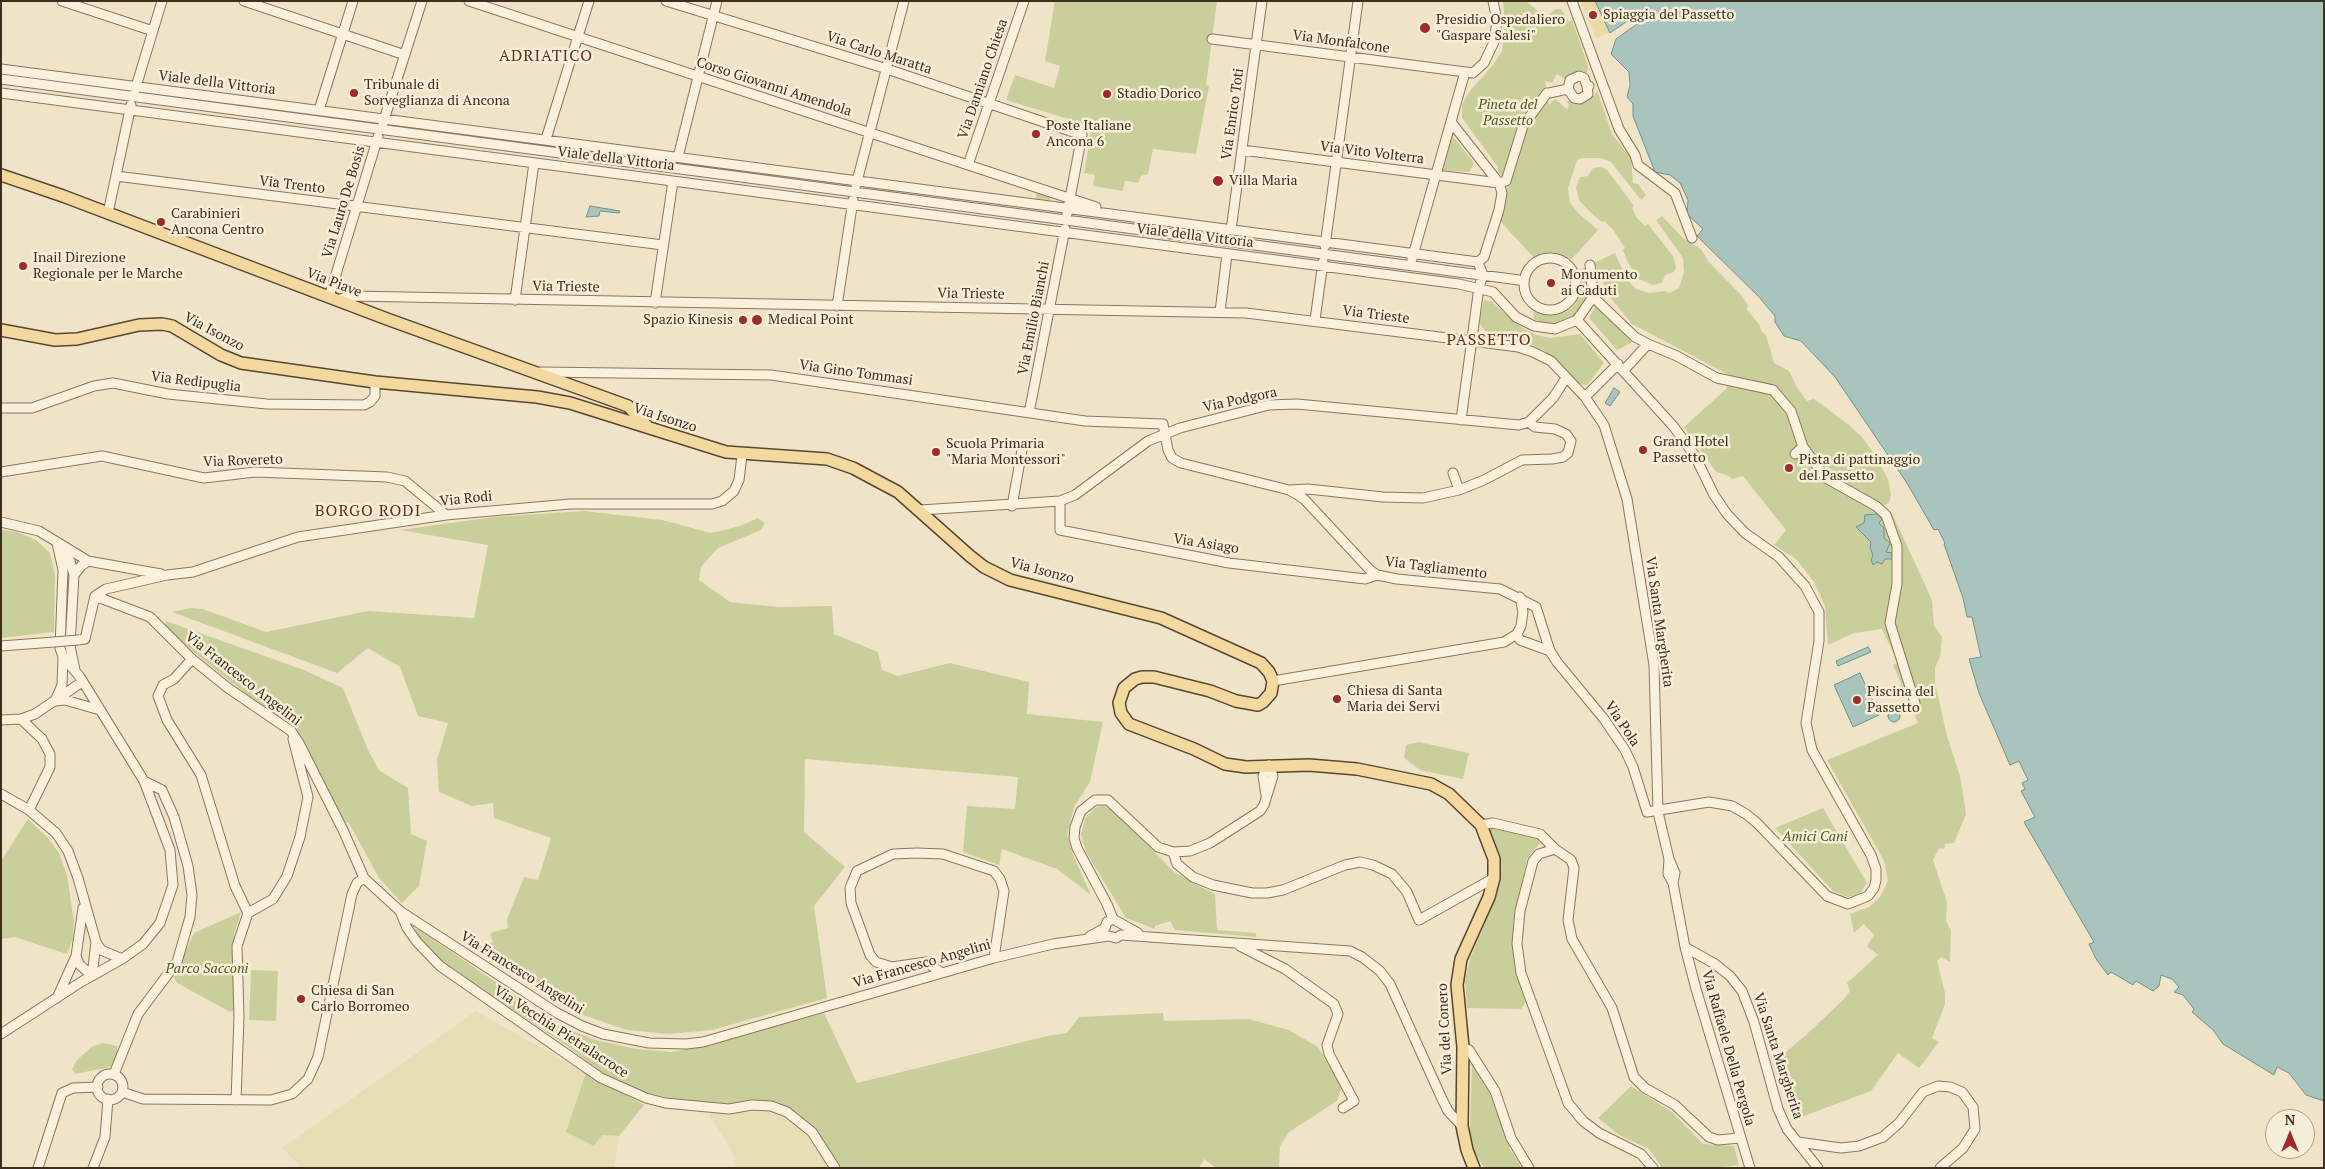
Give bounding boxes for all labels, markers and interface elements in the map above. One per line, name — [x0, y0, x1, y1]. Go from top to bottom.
place label: Spiaggia del Passetto — [1603, 7, 1734, 23]
marker: Spiaggia del Passetto — [1587, 9, 1599, 21]
place label: Presidio Ospedaliero "Gaspare Salesi" — [1436, 12, 1565, 44]
street label: Via Damiano Chiesa — [955, 17, 1011, 141]
marker: Presidio Ospedaliero "Gaspare Salesi" — [1418, 21, 1432, 35]
street label: Via Monfalcone — [1291, 27, 1391, 57]
street label: Via Carlo Maratta — [824, 28, 934, 78]
district label: ADRIATICO — [498, 46, 594, 66]
street label: Corso Giovanni Amendola — [694, 54, 854, 120]
street label: Viale della Vittoria — [158, 67, 276, 99]
street label: Via Enrico Toti — [1218, 67, 1248, 161]
place label: Tribunale di Sorveglianza di Ancona — [364, 77, 510, 110]
place label: Stadio Dorico — [1117, 86, 1201, 102]
marker: Tribunale di Sorveglianza di Ancona — [348, 87, 360, 99]
marker: Stadio Dorico — [1101, 88, 1113, 100]
park label: Pineta del Passetto — [1478, 97, 1538, 130]
place label: Poste Italiane Ancona 6 — [1046, 118, 1131, 150]
marker: Poste Italiane Ancona 6 — [1030, 128, 1042, 140]
street label: Via Vito Volterra — [1319, 138, 1425, 168]
street label: Viale della Vittoria — [557, 143, 675, 175]
street label: Via Lauro De Bosis — [319, 144, 369, 260]
street label: Via Trento — [258, 173, 326, 197]
place label: Villa Maria — [1229, 173, 1298, 189]
marker: Villa Maria — [1211, 174, 1225, 188]
place label: Carabinieri Ancona Centro — [171, 206, 264, 238]
marker: Carabinieri Ancona Centro — [155, 216, 167, 228]
street label: Viale della Vittoria — [1136, 220, 1254, 252]
place label: Inail Direzione Regionale per le Marche — [33, 250, 183, 282]
marker: Inail Direzione Regionale per le Marche — [17, 260, 29, 272]
street label: Via Emilio Bianchi — [1015, 260, 1053, 376]
street label: Via Piave — [304, 265, 364, 301]
place label: Monumento ai Caduti — [1561, 267, 1638, 300]
marker: Monumento ai Caduti — [1545, 277, 1557, 289]
street label: Via Trieste — [532, 278, 600, 296]
street label: Via Trieste — [937, 285, 1005, 303]
street label: Via Trieste — [1342, 303, 1410, 327]
street label: Via Isonzo — [181, 309, 247, 355]
place label: Spazio Kinesis — [643, 312, 733, 328]
place label: Medical Point — [768, 312, 854, 328]
marker: Medical Point — [750, 313, 764, 327]
marker: Spazio Kinesis — [737, 314, 749, 326]
district label: PASSETTO — [1445, 330, 1533, 350]
street label: Via Gino Tommasi — [798, 357, 914, 389]
street label: Via Redipuglia — [150, 368, 242, 396]
street label: Via Podgora — [1201, 384, 1279, 416]
street label: Via Isonzo — [631, 400, 699, 436]
place label: Grand Hotel Passetto — [1653, 434, 1729, 467]
place label: Scuola Primaria "Maria Montessori" — [946, 436, 1066, 468]
marker: Grand Hotel Passetto — [1637, 444, 1649, 456]
marker: Scuola Primaria "Maria Montessori" — [930, 446, 942, 458]
street label: Via Rovereto — [203, 451, 283, 471]
place label: Pista di pattinaggio del Passetto — [1799, 452, 1920, 484]
marker: Pista di pattinaggio del Passetto — [1783, 462, 1795, 474]
street label: Via Rodi — [439, 488, 493, 510]
district label: BORGO RODI — [313, 501, 423, 521]
street label: Via Asiago — [1172, 531, 1240, 557]
street label: Via Tagliamento — [1384, 553, 1488, 583]
street label: Via Isonzo — [1008, 554, 1076, 588]
street label: Via Santa Margherita — [1642, 556, 1676, 688]
street label: Via Francesco Angelini — [182, 628, 304, 730]
place label: Chiesa di Santa Maria dei Servi — [1347, 683, 1443, 716]
place label: Piscina del Passetto — [1867, 684, 1934, 716]
marker: Chiesa di Santa Maria dei Servi — [1331, 693, 1343, 705]
marker: Piscina del Passetto — [1851, 694, 1863, 706]
street label: Via Pola — [1601, 698, 1643, 750]
park label: Amici Cani — [1782, 829, 1848, 845]
street label: Via Francesco Angelini — [457, 928, 587, 1018]
street label: Via Francesco Angelini — [851, 936, 993, 992]
park label: Parco Sacconi — [166, 961, 248, 977]
street label: Via Raffaele Della Pergola — [1698, 968, 1758, 1128]
street label: Via Vecchia Pietralacroce — [491, 982, 631, 1082]
place label: Chiesa di San Carlo Borromeo — [311, 983, 410, 1016]
street label: Via del Conero — [1434, 983, 1456, 1075]
street label: Via Santa Margherita — [1750, 991, 1806, 1121]
marker: Chiesa di San Carlo Borromeo — [295, 993, 307, 1005]
north arrow — [2265, 1109, 2315, 1159]
text: N — [2285, 1110, 2295, 1129]

